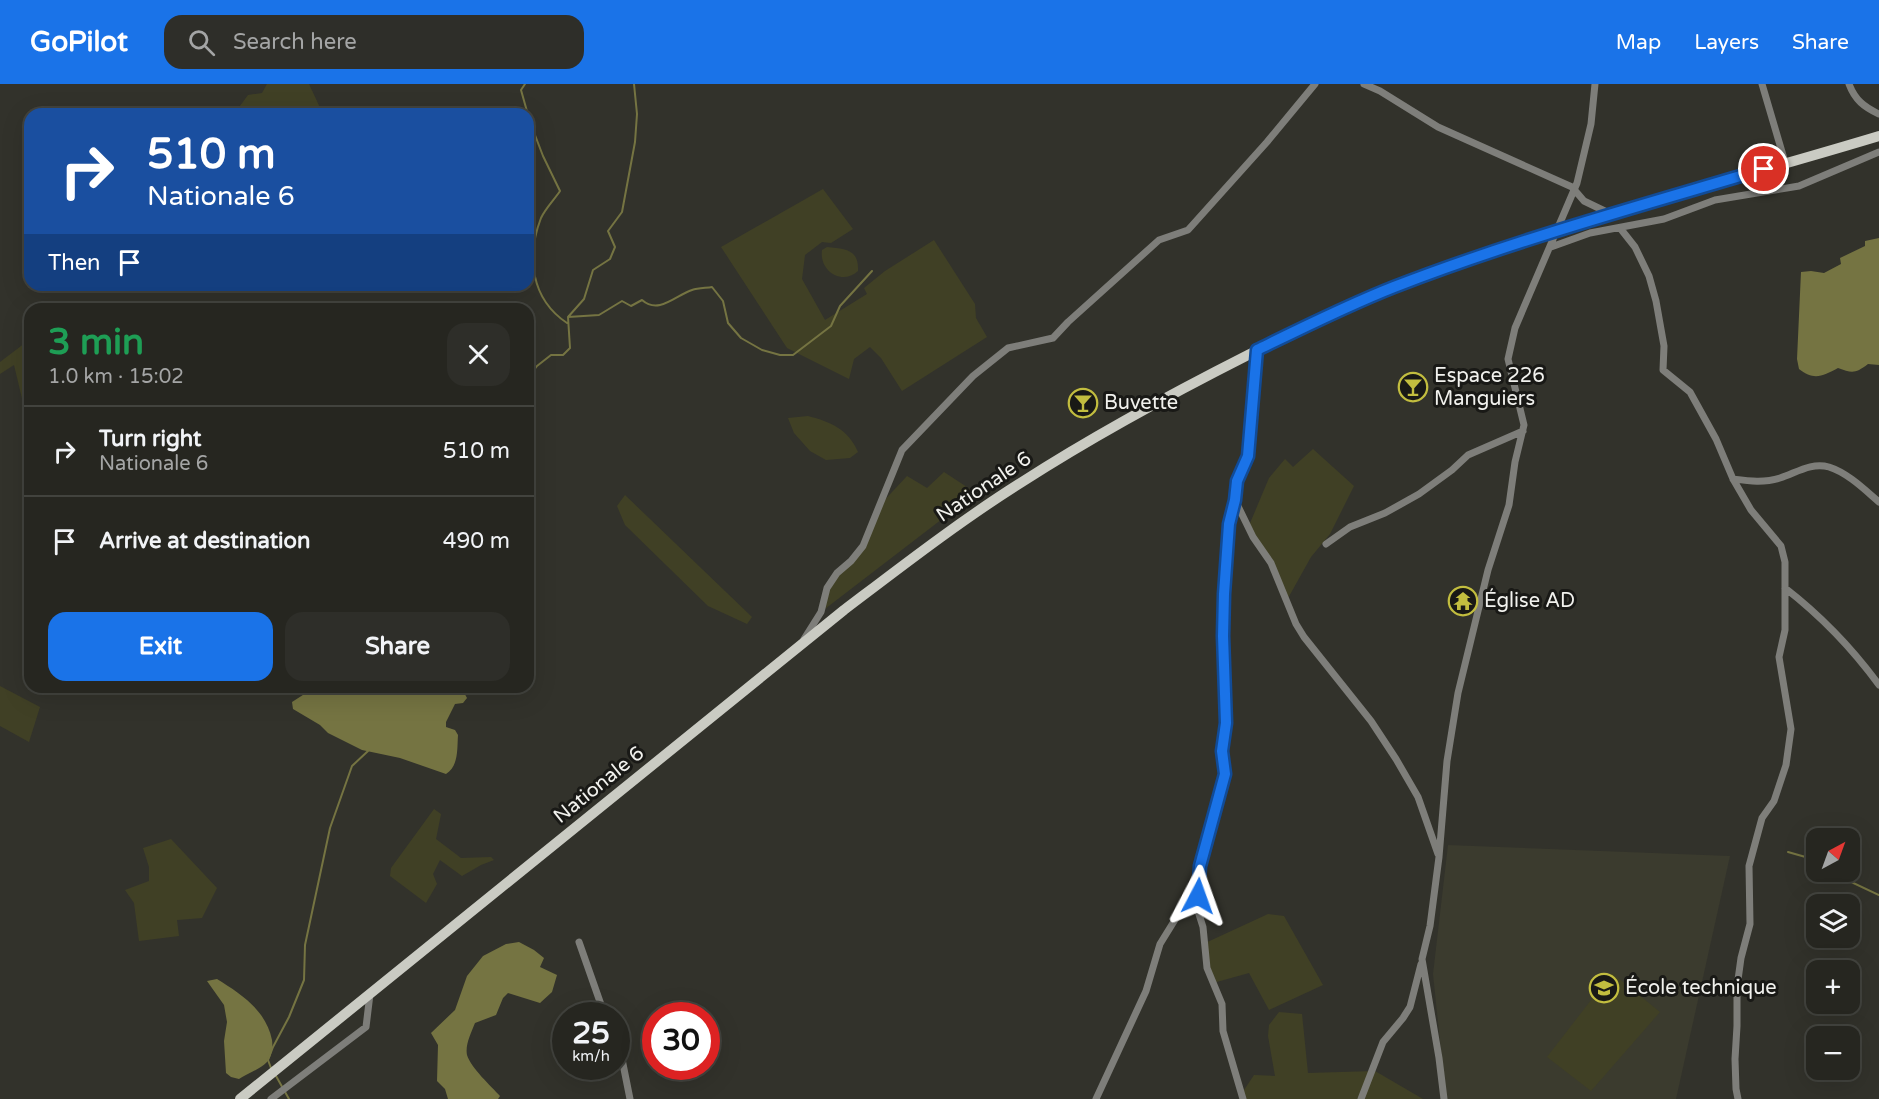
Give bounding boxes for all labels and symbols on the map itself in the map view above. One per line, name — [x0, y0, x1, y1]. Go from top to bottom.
pin — [1738, 143, 1789, 194]
place label: Espace 226 Manguiers — [1434, 364, 1545, 411]
bar icon: Espace 226 Manguiers — [1397, 371, 1429, 403]
bar icon: Buvette — [1067, 387, 1099, 419]
place label: Buvette — [1104, 391, 1178, 415]
street label: Nationale 6 — [932, 446, 1036, 528]
temple icon: Église AD — [1447, 585, 1479, 617]
place label: Église AD — [1484, 588, 1575, 613]
street label: Nationale 6 — [549, 741, 649, 829]
north arrow — [1806, 828, 1860, 882]
position arrow — [1166, 864, 1230, 928]
school or university icon: École technique — [1588, 972, 1620, 1004]
place label: École technique — [1625, 975, 1777, 1000]
speed limit sign: 30 — [642, 1002, 720, 1080]

